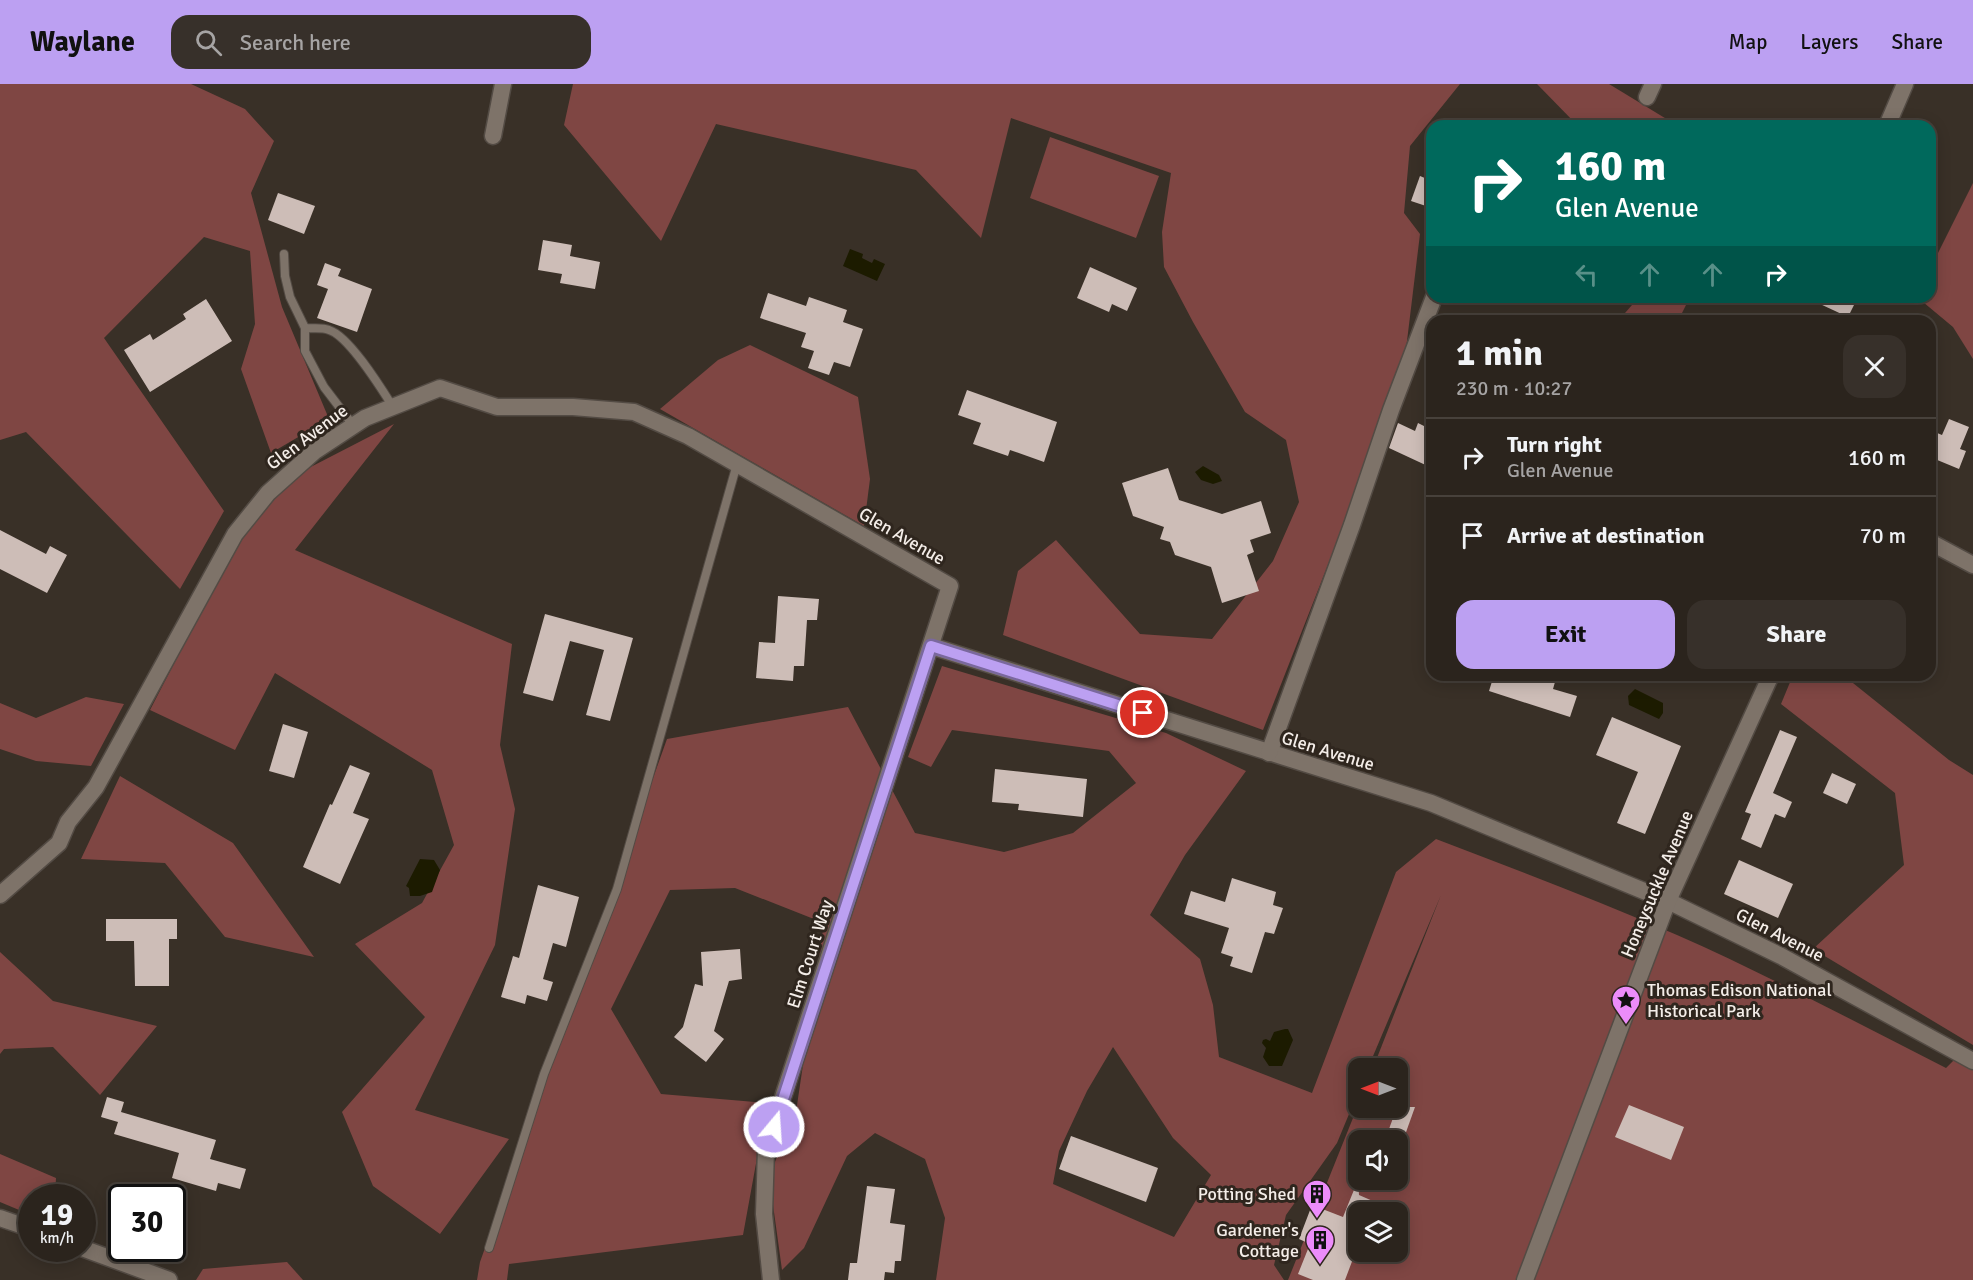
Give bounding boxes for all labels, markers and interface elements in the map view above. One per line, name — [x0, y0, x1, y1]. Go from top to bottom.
search box — [171, 15, 591, 69]
text: Waylane — [30, 25, 135, 59]
icon: search — [192, 26, 225, 59]
text: Search here — [240, 29, 351, 56]
text: Map — [1729, 29, 1767, 55]
text: Layers — [1800, 29, 1858, 55]
text: Share — [1891, 29, 1943, 55]
text: 160 m — [1555, 141, 1666, 192]
icon: right — [1456, 144, 1534, 222]
text: Glen Avenue — [1555, 192, 1699, 225]
icon: left — [1570, 258, 1603, 291]
icon: ahead — [1633, 258, 1666, 291]
icon: ahead — [1696, 258, 1729, 291]
icon: right — [1759, 258, 1792, 291]
text: 1 min — [1456, 331, 1543, 376]
button: close — [1843, 335, 1906, 398]
text: 230 m · 10:27 — [1456, 376, 1572, 401]
street label: Glen Avenue — [262, 399, 352, 475]
text: Turn right — [1507, 431, 1602, 458]
icon: right — [1456, 441, 1489, 474]
text: 160 m — [1848, 444, 1906, 471]
text: Glen Avenue — [1507, 458, 1613, 483]
street label: Glen Avenue — [855, 503, 949, 569]
icon: arrive — [1456, 519, 1489, 552]
text: Arrive at destination — [1507, 522, 1704, 549]
text: 70 m — [1860, 522, 1906, 549]
button: Exit — [1456, 600, 1675, 669]
button: Share — [1687, 600, 1906, 669]
pin — [1117, 687, 1168, 738]
icon: arrive — [1126, 696, 1159, 729]
street label: Glen Avenue — [1279, 726, 1377, 776]
street label: Honeysuckle Avenue — [1616, 807, 1698, 961]
street label: Elm Court Way — [782, 896, 838, 1011]
street label: Glen Avenue — [1732, 903, 1828, 967]
place label: Thomas Edison National Historical Park — [1647, 979, 1832, 1022]
place icon: Thomas Edison National Historical Park — [1610, 984, 1642, 1026]
north arrow — [1348, 1058, 1408, 1118]
map controls — [1348, 1058, 1408, 1262]
position arrow — [742, 1095, 806, 1159]
button: sound — [1348, 1130, 1408, 1190]
building icon: Potting Shed — [1301, 1178, 1333, 1220]
place label: Potting Shed — [1198, 1183, 1296, 1205]
speed limit sign: 30 — [108, 1184, 186, 1262]
text: 19 — [41, 1197, 73, 1234]
button: layers — [1348, 1202, 1408, 1262]
place label: Gardener's Cottage — [1216, 1219, 1299, 1262]
building icon: Gardener's Cottage — [1304, 1224, 1336, 1266]
text: km/h — [40, 1229, 74, 1247]

